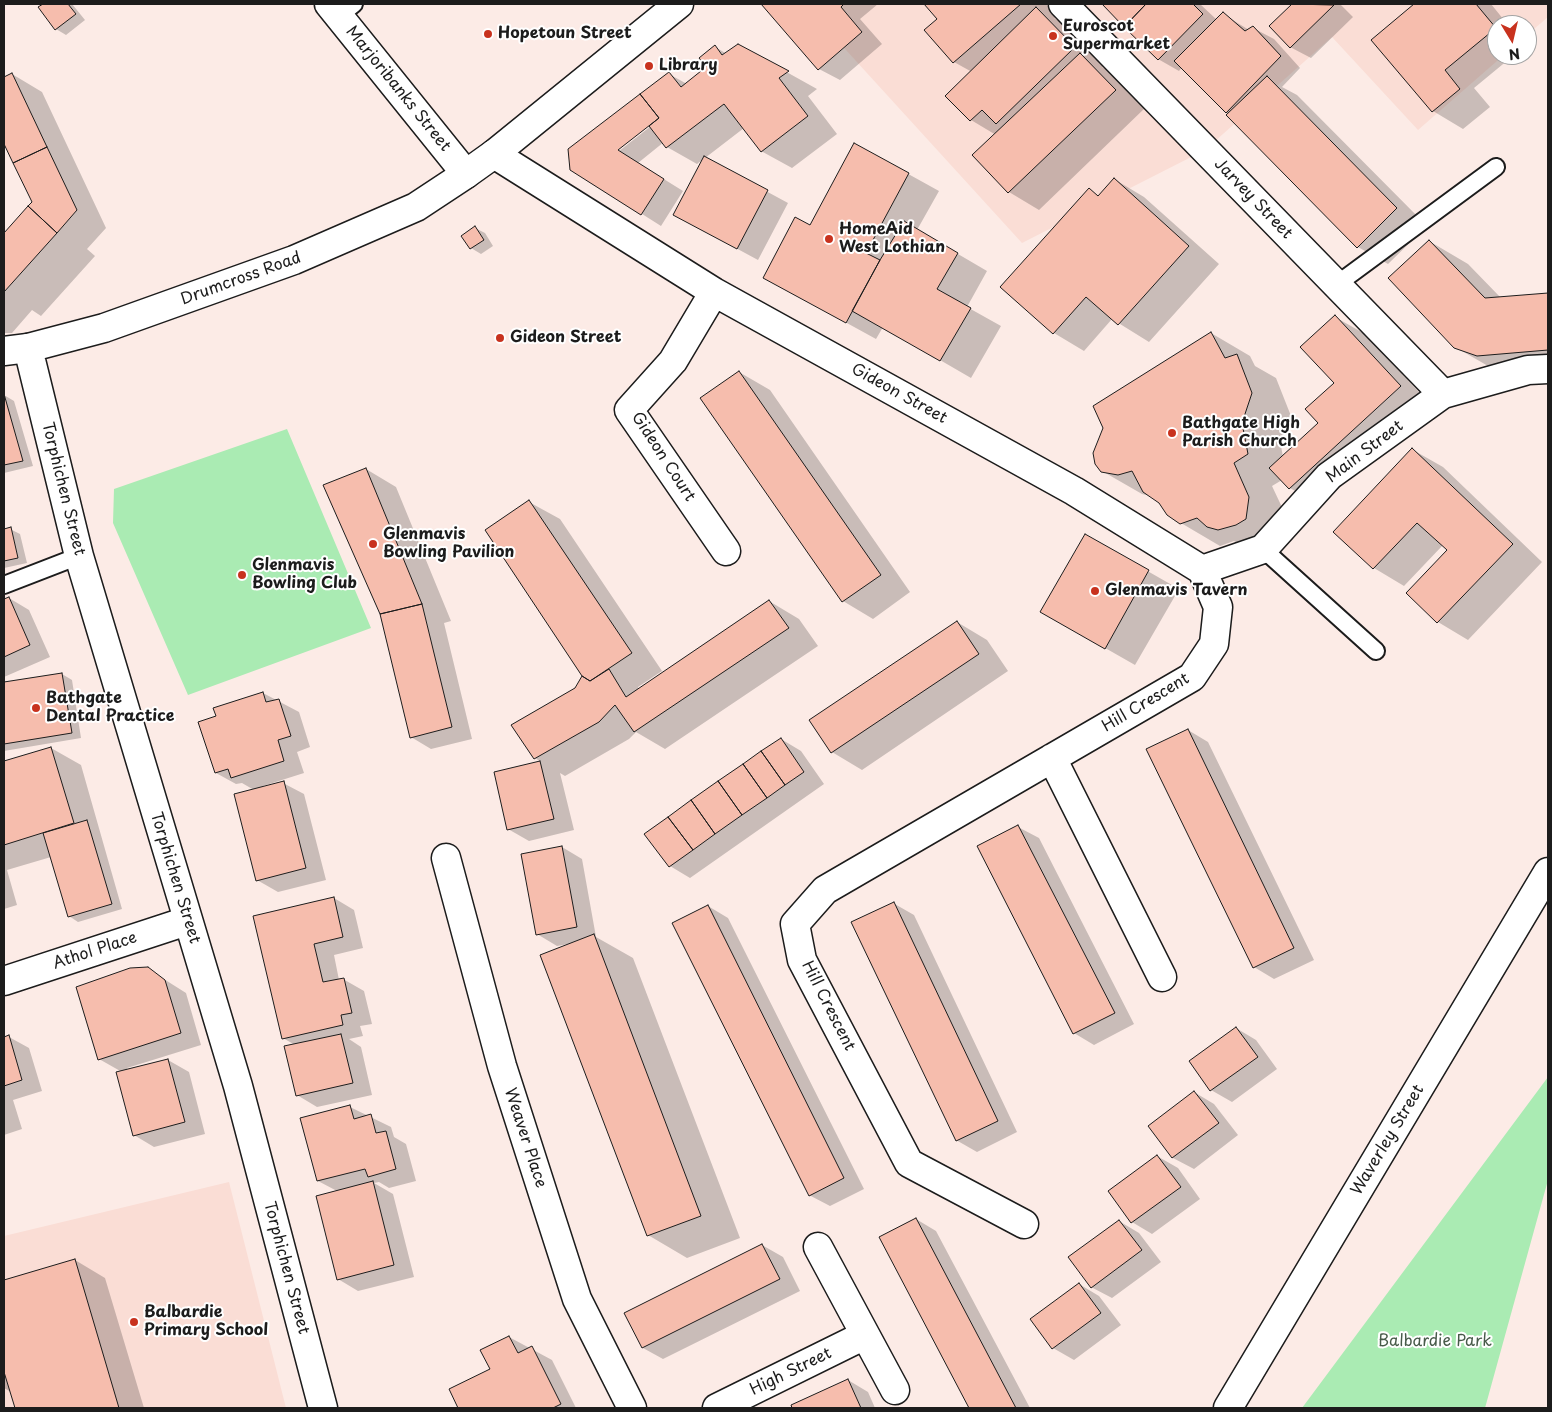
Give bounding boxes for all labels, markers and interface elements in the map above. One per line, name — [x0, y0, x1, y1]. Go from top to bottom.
north arrow — [1487, 15, 1537, 65]
place label: Euroscot Supermarket — [1063, 17, 1170, 55]
street label: Marjoribanks Street — [342, 22, 454, 156]
place label: Hopetoun Street — [498, 24, 632, 44]
marker: Hopetoun Street — [482, 28, 494, 40]
marker: Euroscot Supermarket — [1047, 30, 1059, 42]
text: N — [1507, 43, 1521, 66]
place label: Library — [659, 56, 718, 76]
marker: Library — [643, 60, 655, 72]
street label: Jarvey Street — [1210, 155, 1296, 243]
place label: HomeAid West Lothian — [839, 220, 945, 258]
marker: HomeAid West Lothian — [823, 233, 835, 245]
street label: Drumcross Road — [178, 248, 304, 310]
place label: Gideon Street — [510, 328, 621, 348]
marker: Gideon Street — [494, 332, 506, 344]
street label: Gideon Street — [848, 360, 950, 428]
street label: Gideon Court — [627, 409, 699, 505]
place label: Bathgate High Parish Church — [1182, 414, 1300, 452]
street label: Main Street — [1323, 417, 1407, 487]
street label: Torphichen Street — [37, 420, 89, 558]
marker: Bathgate High Parish Church — [1166, 427, 1178, 439]
place label: Glenmavis Bowling Pavilion — [383, 525, 514, 563]
marker: Glenmavis Bowling Pavilion — [367, 538, 379, 550]
place label: Glenmavis Bowling Club — [252, 556, 357, 594]
marker: Glenmavis Bowling Club — [236, 569, 248, 581]
place label: Glenmavis Tavern — [1105, 581, 1247, 601]
marker: Glenmavis Tavern — [1089, 585, 1101, 597]
street label: Hill Crescent — [1099, 669, 1193, 737]
place label: Bathgate Dental Practice — [46, 689, 175, 727]
marker: Bathgate Dental Practice — [30, 702, 42, 714]
street label: Torphichen Street — [146, 810, 204, 946]
street label: Athol Place — [50, 928, 140, 974]
street label: Hill Crescent — [797, 958, 859, 1054]
street label: Waverley Street — [1348, 1081, 1428, 1199]
street label: Weaver Place — [500, 1086, 550, 1190]
street label: Torphichen Street — [259, 1200, 313, 1336]
place label: Balbardie Primary School — [144, 1303, 268, 1341]
marker: Balbardie Primary School — [128, 1316, 140, 1328]
park label: Balbardie Park — [1378, 1332, 1492, 1352]
street label: High Street — [747, 1344, 835, 1400]

